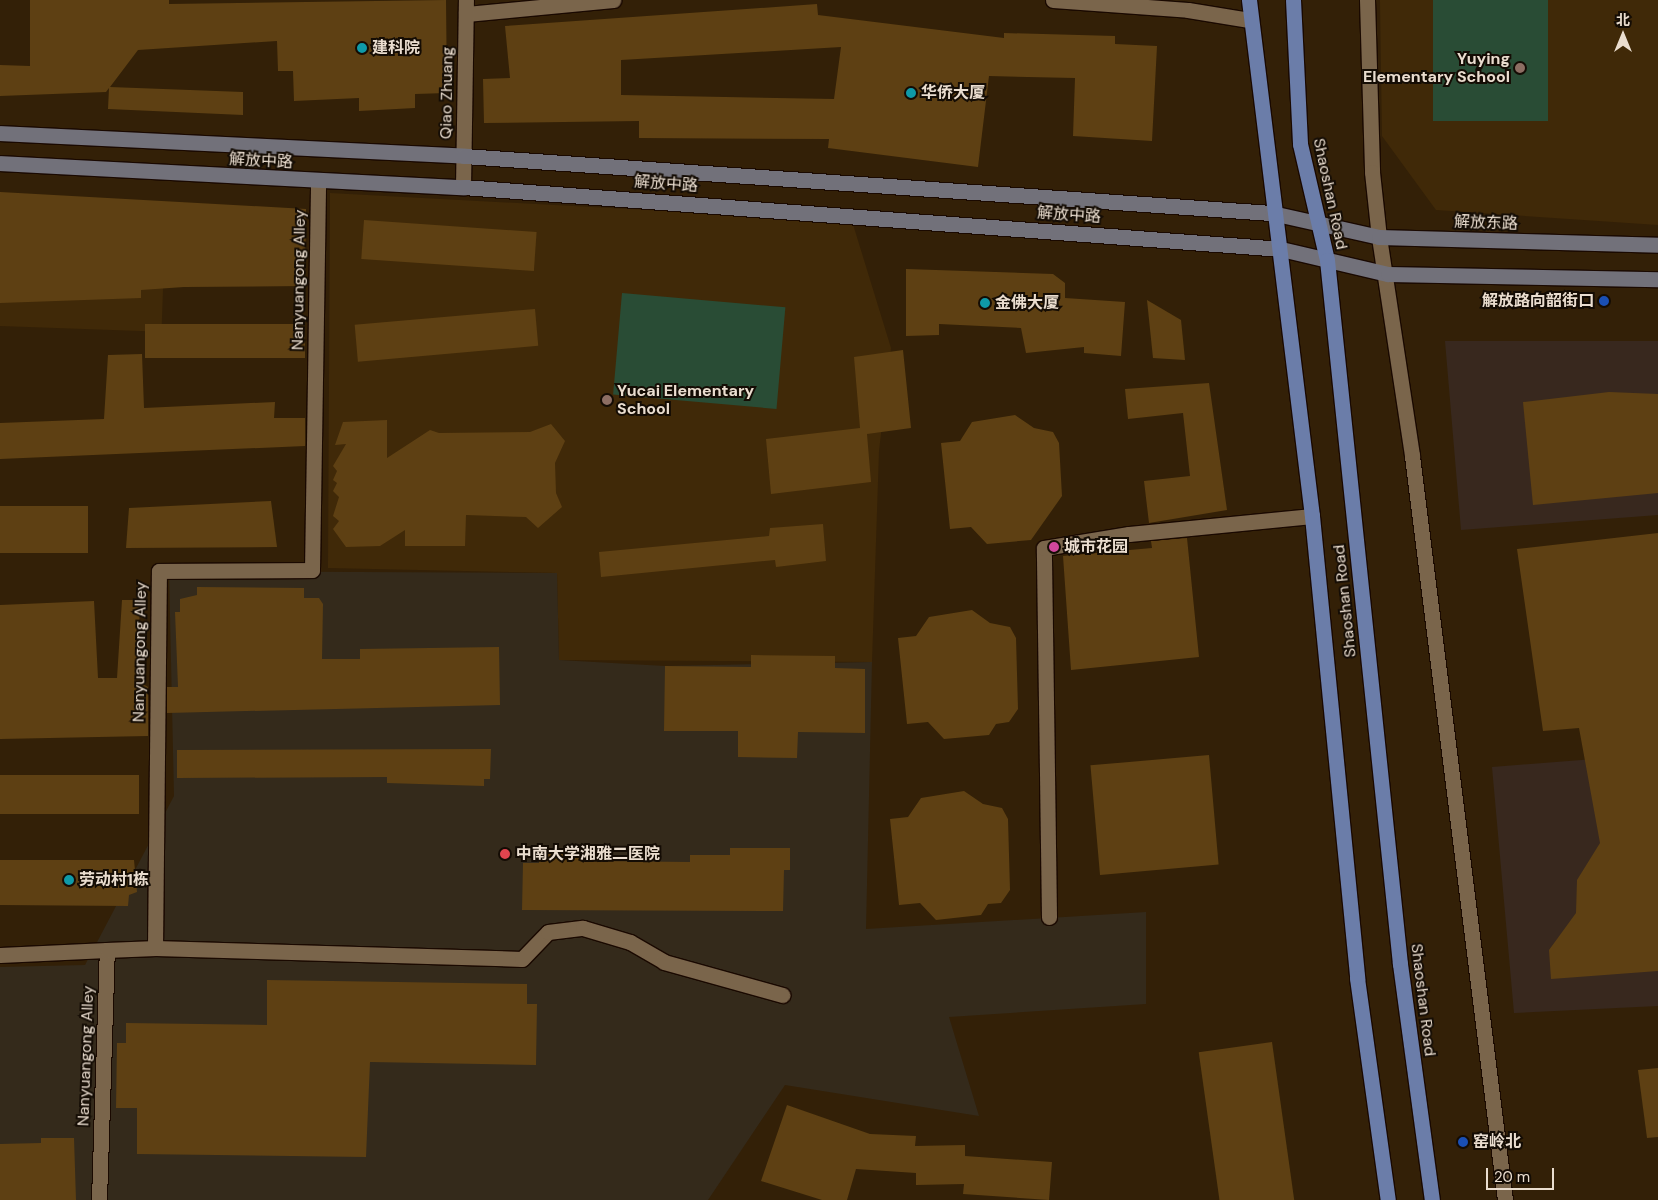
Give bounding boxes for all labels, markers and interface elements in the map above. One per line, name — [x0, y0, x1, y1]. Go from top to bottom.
north arrow — [1598, 10, 1648, 60]
text: 北 — [1616, 11, 1630, 29]
place label: 建科院 — [372, 38, 420, 58]
marker: 建科院 — [356, 42, 368, 54]
street label: Qiao Zhuang — [437, 47, 457, 139]
place label: Yuying Elementary School — [1363, 49, 1510, 87]
marker: Yuying Elementary School — [1514, 62, 1526, 74]
place label: 华侨大厦 — [921, 83, 985, 103]
marker: 华侨大厦 — [905, 87, 917, 99]
street label: Shaoshan Road — [1309, 137, 1351, 251]
street label: 解放中路 — [229, 150, 293, 172]
street label: 解放中路 — [633, 172, 699, 196]
street label: 解放中路 — [1036, 203, 1102, 227]
street label: Nanyuangong Alley — [288, 210, 310, 350]
street label: 解放东路 — [1454, 212, 1518, 234]
place label: 解放路向韶街口 — [1482, 291, 1594, 311]
place label: 金佛大厦 — [995, 293, 1059, 313]
marker: 解放路向韶街口 — [1598, 295, 1610, 307]
marker: 金佛大厦 — [979, 297, 991, 309]
place label: Yucai Elementary School — [617, 381, 754, 419]
marker: Yucai Elementary School — [601, 394, 613, 406]
place label: 城市花园 — [1064, 537, 1128, 557]
marker: 城市花园 — [1048, 541, 1060, 553]
street label: Shaoshan Road — [1330, 544, 1360, 658]
street label: Nanyuangong Alley — [129, 582, 151, 722]
place label: 中南大学湘雅二医院 — [516, 844, 660, 864]
marker: 中南大学湘雅二医院 — [498, 847, 512, 861]
place label: 劳动村1栋 — [79, 870, 149, 890]
marker: 劳动村1栋 — [63, 874, 75, 886]
street label: Shaoshan Road — [1407, 943, 1439, 1057]
street label: Nanyuangong Alley — [74, 985, 98, 1127]
place label: 窑岭北 — [1473, 1132, 1521, 1152]
marker: 窑岭北 — [1457, 1136, 1469, 1148]
scale bar — [1488, 1158, 1556, 1190]
text: 20 m — [1494, 1167, 1530, 1187]

